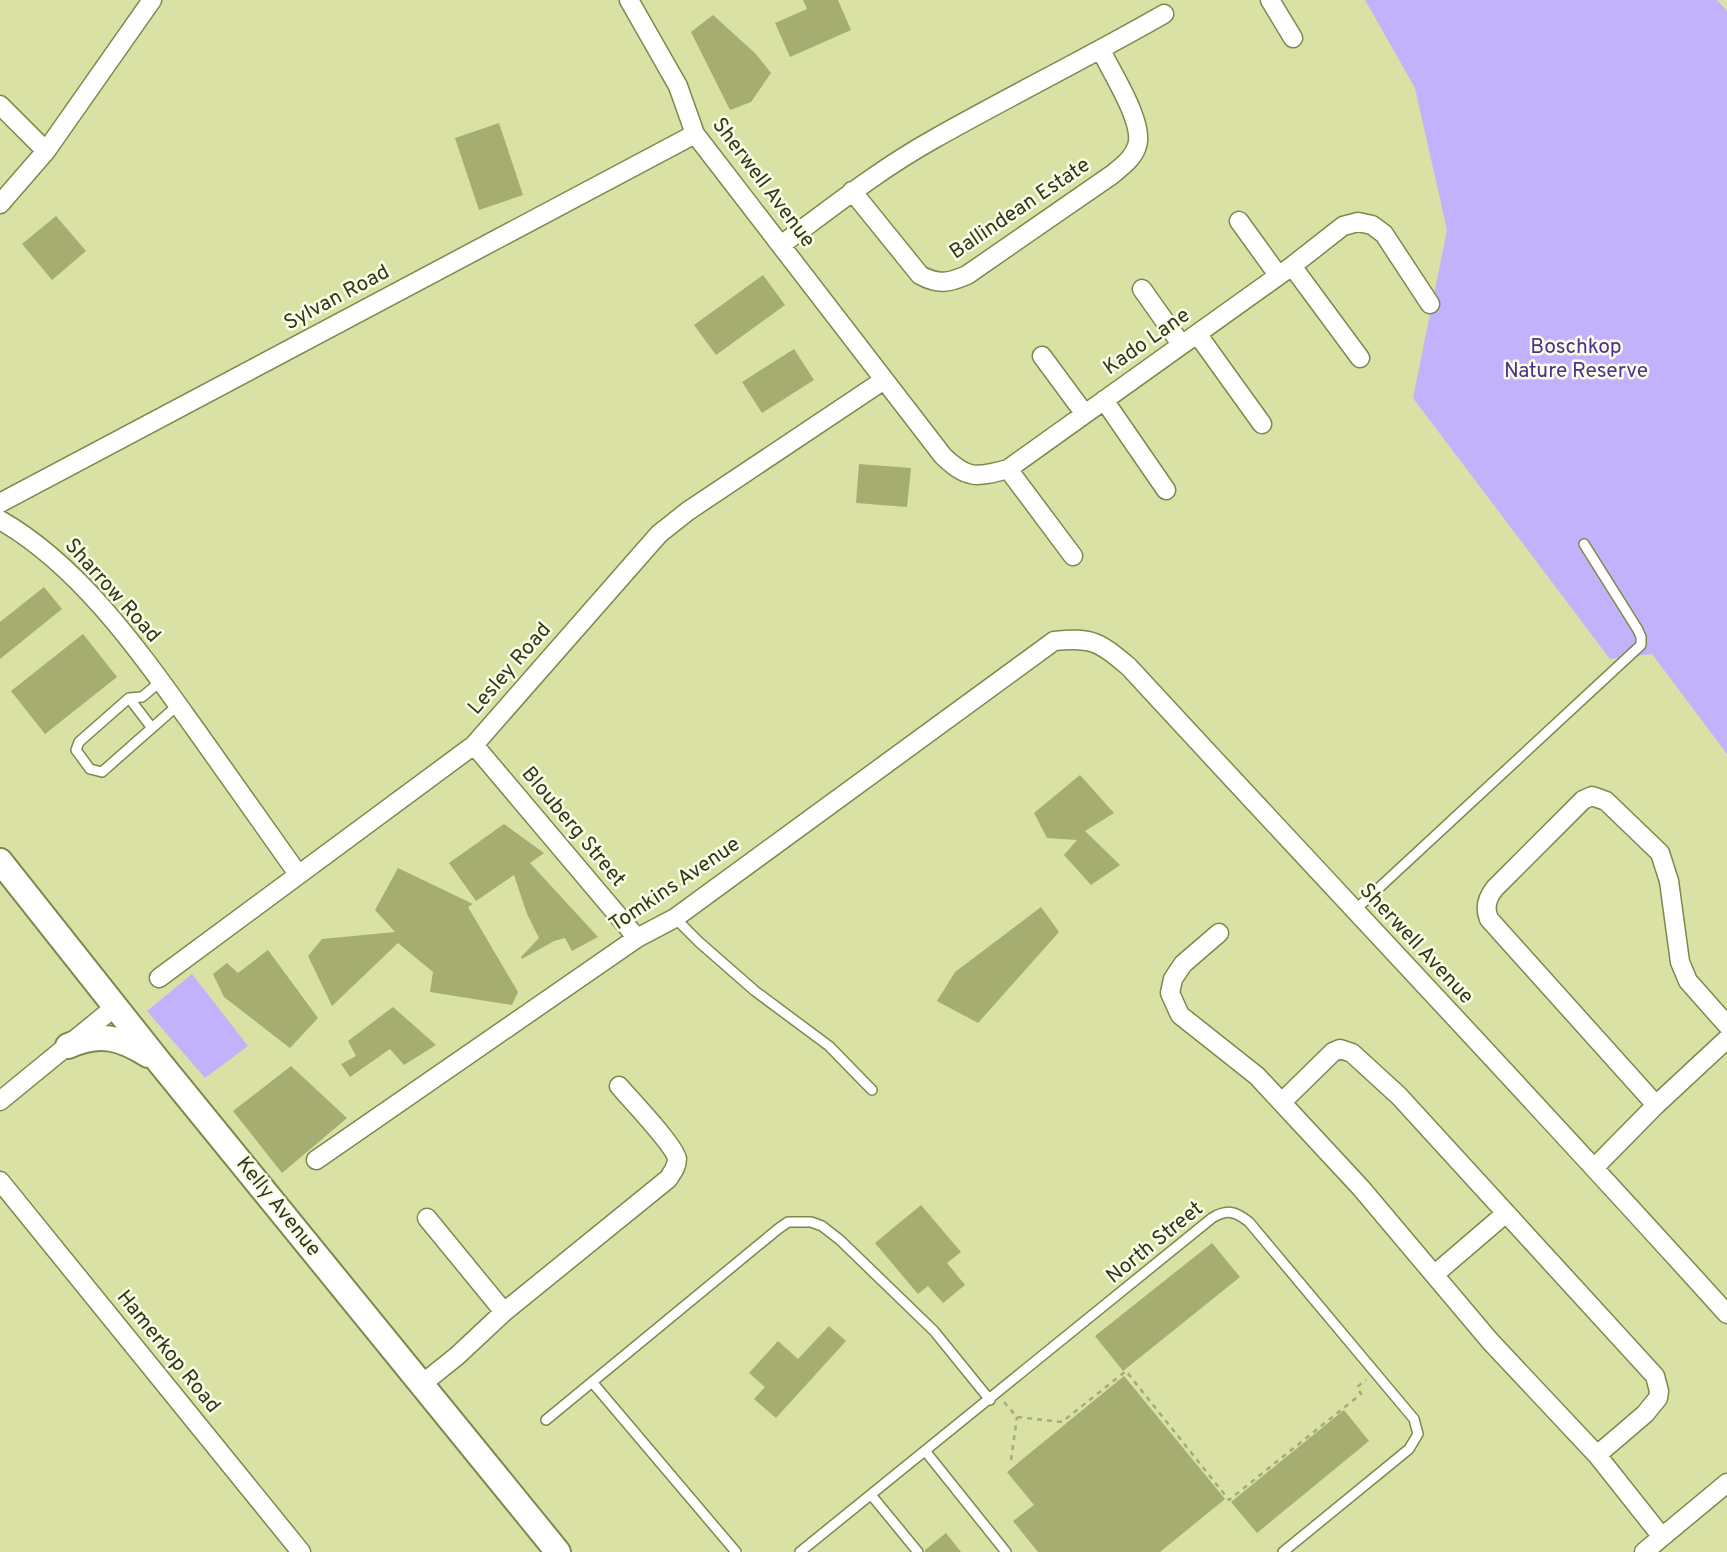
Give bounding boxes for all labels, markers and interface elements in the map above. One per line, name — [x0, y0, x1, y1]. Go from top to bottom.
street label: Sherwell Avenue — [705, 113, 821, 253]
street label: Ballindean Estate — [945, 152, 1095, 266]
street label: Sylvan Road — [280, 259, 394, 337]
street label: Kado Lane — [1098, 302, 1196, 382]
park label: Boschkop Nature Reserve — [1504, 334, 1648, 385]
street label: Sharrow Road — [58, 533, 166, 649]
street label: Lesley Road — [463, 617, 557, 721]
street label: Blouberg Street — [515, 761, 631, 893]
street label: Tomkins Avenue — [604, 831, 746, 939]
street label: Sherwell Avenue — [1353, 878, 1479, 1010]
street label: Kelly Avenue — [229, 1151, 327, 1263]
street label: North Street — [1101, 1196, 1209, 1290]
street label: Hamerkop Road — [110, 1285, 226, 1419]

